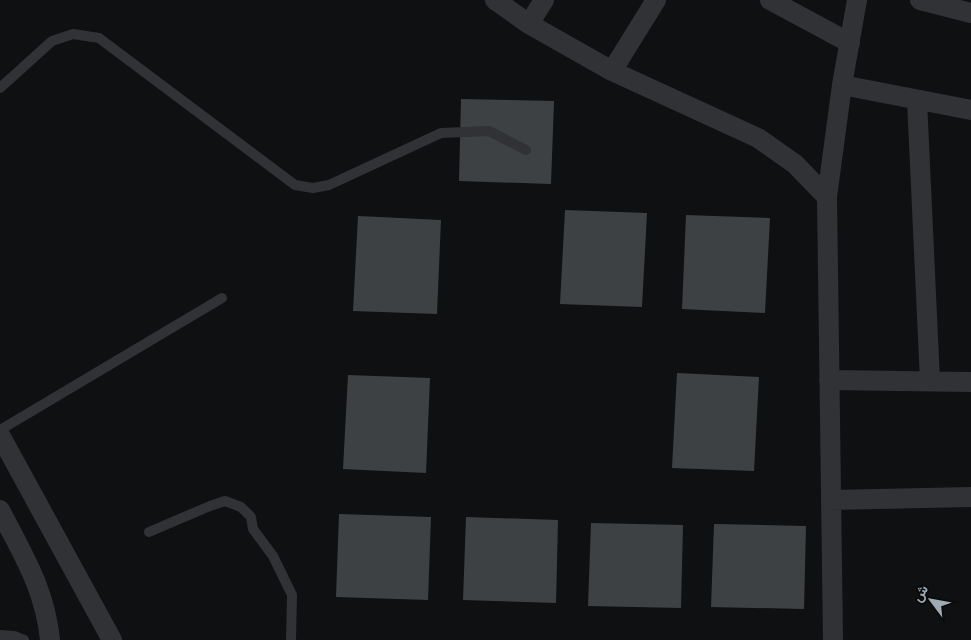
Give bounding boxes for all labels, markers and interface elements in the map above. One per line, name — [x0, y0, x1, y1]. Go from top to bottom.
north arrow — [906, 575, 956, 625]
text: ش — [908, 581, 932, 605]

